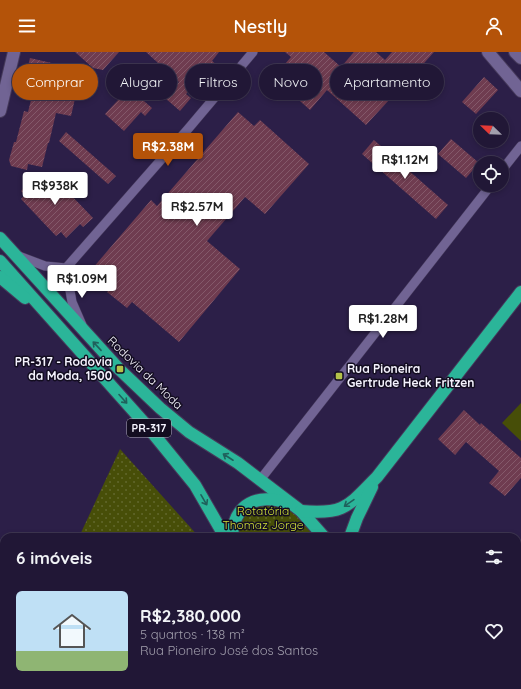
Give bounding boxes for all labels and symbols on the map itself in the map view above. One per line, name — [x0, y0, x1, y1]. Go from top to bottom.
north arrow — [473, 112, 509, 148]
pin: R$2.38M — [131, 133, 205, 167]
pin: R$1.12M — [368, 146, 442, 180]
pin: R$938K — [22, 172, 88, 206]
pin: R$2.57M — [160, 193, 234, 227]
pin: R$1.09M — [45, 265, 119, 299]
pin: R$1.28M — [346, 305, 420, 339]
street label: Rodovia da Moda — [105, 333, 186, 412]
one-way arrow — [93, 342, 102, 352]
place label: PR-317 - Rodovia da Moda, 1500 — [15, 354, 112, 383]
place label: Rua Pioneira Gertrude Heck Fritzen — [347, 361, 474, 390]
marker: PR-317 - Rodovia da Moda, 1500 — [115, 364, 125, 374]
marker: Rua Pioneira Gertrude Heck Fritzen — [334, 371, 344, 381]
one-way arrow — [118, 393, 127, 403]
road number: PR-317 — [127, 419, 171, 437]
one-way arrow — [223, 453, 234, 461]
one-way arrow — [200, 494, 208, 506]
one-way arrow — [344, 499, 355, 507]
park label: Rotatória Thomaz Jorge — [222, 503, 304, 532]

